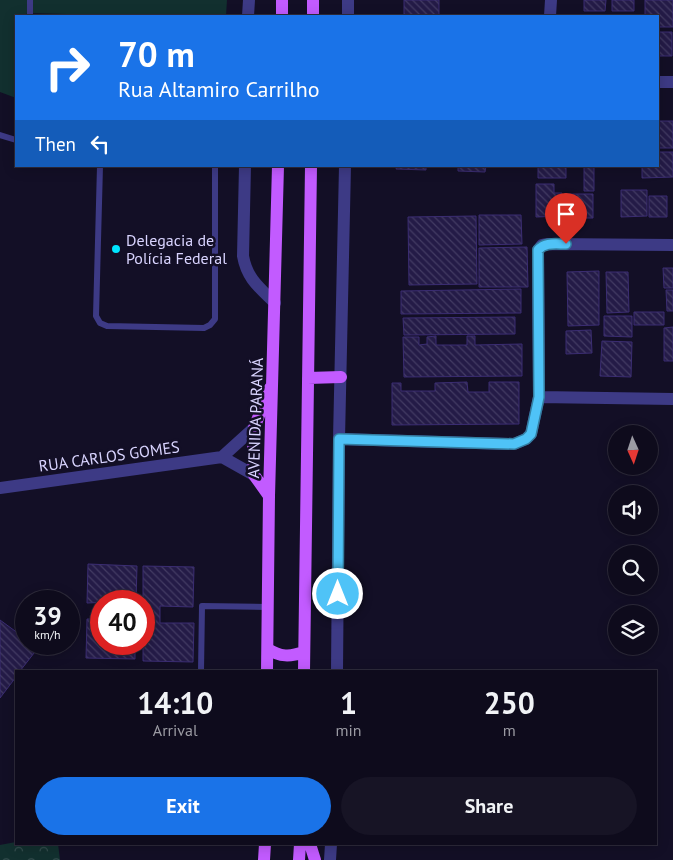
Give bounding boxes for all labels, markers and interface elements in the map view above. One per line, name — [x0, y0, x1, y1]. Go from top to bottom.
text: 70 m — [118, 31, 195, 77]
icon: right — [35, 35, 100, 100]
text: Rua Altamiro Carrilho — [118, 75, 320, 103]
icon: left — [86, 130, 114, 158]
text: Then — [35, 132, 76, 156]
pin — [545, 193, 587, 244]
icon: arrive — [552, 200, 580, 228]
place label: Delegacia de Polícia Federal — [126, 230, 227, 268]
marker: Delegacia de Polícia Federal — [110, 243, 122, 255]
street label: AVENIDA PARANÁ — [243, 357, 267, 479]
north arrow — [608, 425, 658, 475]
map controls — [608, 425, 658, 655]
street label: RUA CARLOS GOMES — [37, 436, 181, 476]
button: sound — [608, 485, 658, 535]
button: search — [608, 545, 658, 595]
position arrow — [311, 567, 363, 619]
speed limit sign: 40 — [90, 590, 155, 655]
text: 39 — [33, 600, 62, 632]
button: layers — [608, 605, 658, 655]
text: km/h — [34, 627, 61, 642]
text: 14:10 — [137, 683, 213, 722]
text: 1 — [340, 683, 357, 722]
text: 250 — [484, 683, 535, 722]
text: Arrival — [153, 720, 198, 740]
text: min — [336, 720, 362, 740]
text: m — [503, 720, 516, 740]
button: Exit — [35, 777, 331, 835]
button: Share — [341, 777, 637, 835]

